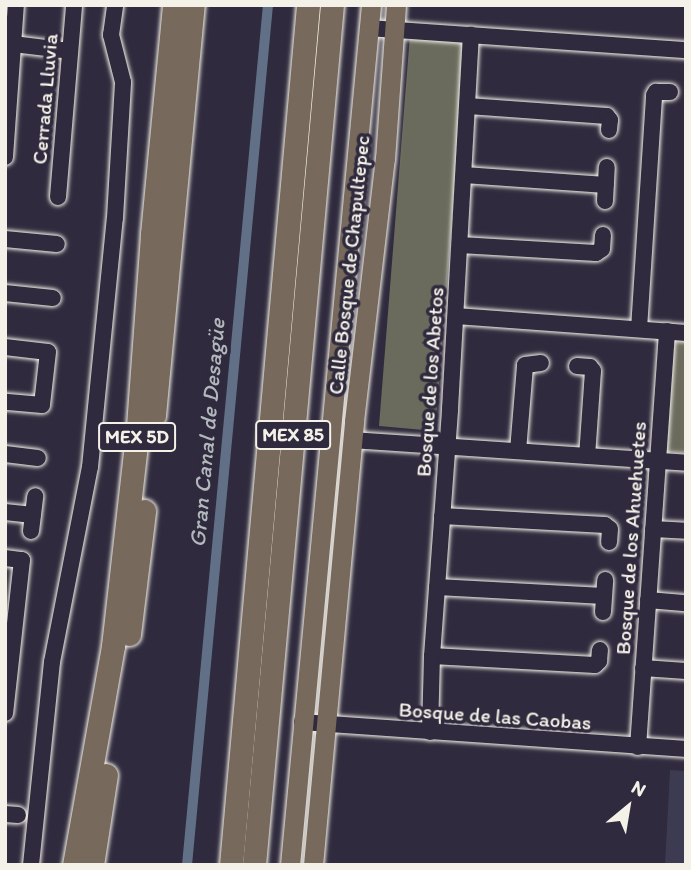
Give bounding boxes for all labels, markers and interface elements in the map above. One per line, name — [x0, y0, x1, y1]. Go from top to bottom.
street label: Cerrada Lluvia — [27, 32, 63, 166]
street label: Calle Bosque de Chapultepec — [323, 135, 375, 395]
street label: Bosque de los Abetos — [411, 286, 449, 478]
water label: Gran Canal de Desagüe — [183, 318, 231, 548]
road number: MEX 85 — [254, 420, 332, 450]
street label: Bosque de los Ahuehuetes — [610, 421, 652, 655]
road number: MEX 5D — [97, 422, 177, 452]
street label: Bosque de las Caobas — [397, 697, 593, 735]
north arrow — [593, 772, 663, 842]
text: N — [627, 775, 650, 802]

